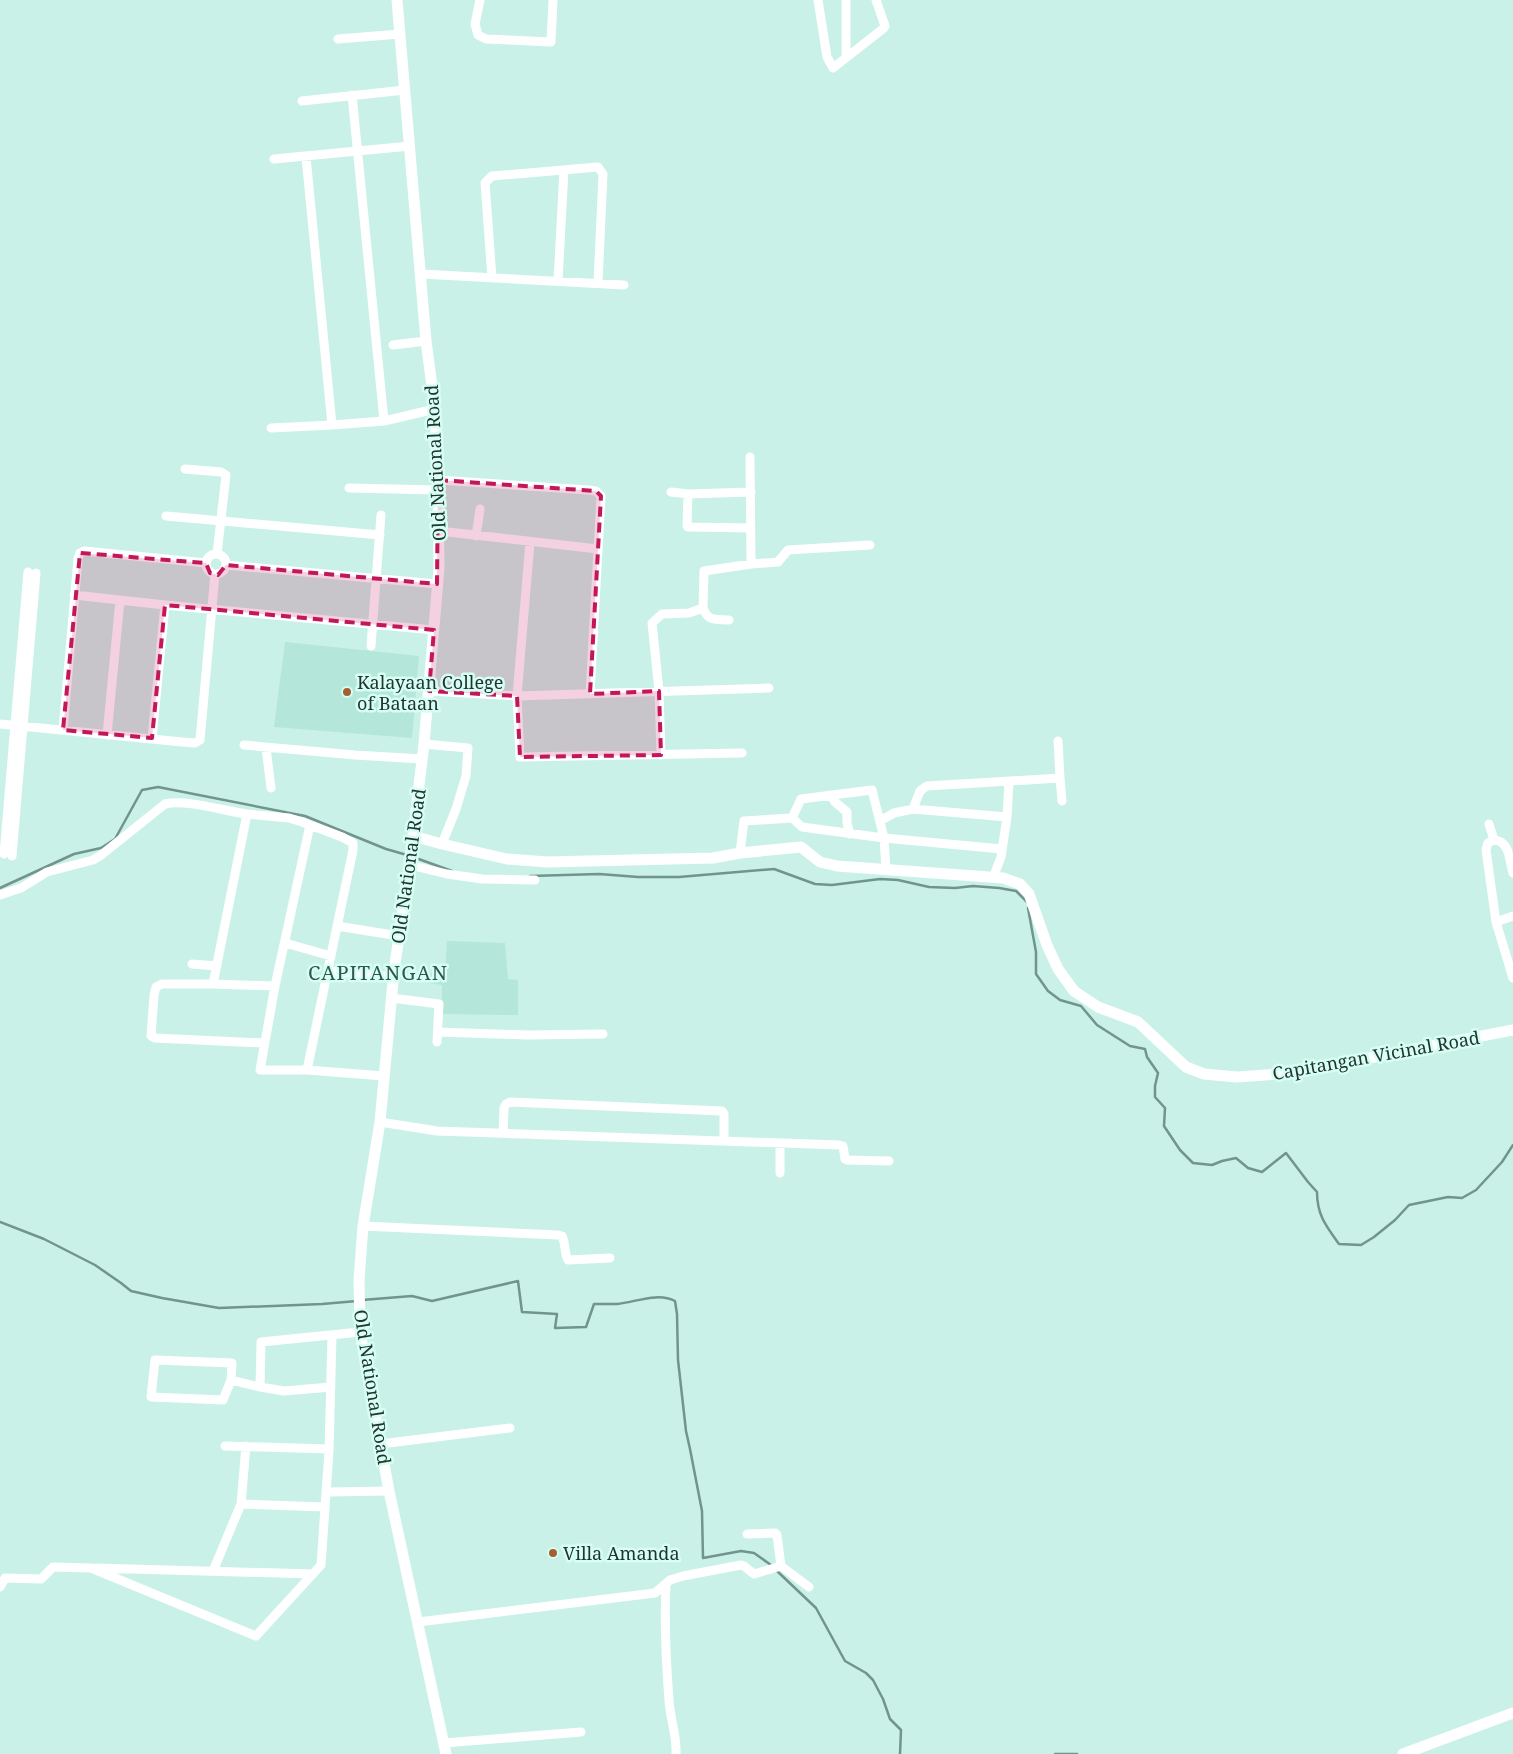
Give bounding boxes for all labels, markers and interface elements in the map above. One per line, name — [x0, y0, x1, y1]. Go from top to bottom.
street label: Old National Road — [419, 384, 451, 542]
place label: Kalayaan College of Bataan — [357, 670, 503, 715]
marker: Kalayaan College of Bataan — [341, 686, 353, 698]
street label: Old National Road — [385, 787, 431, 945]
district label: CAPITANGAN — [308, 959, 448, 986]
street label: Capitangan Vicinal Road — [1270, 1025, 1482, 1085]
street label: Old National Road — [349, 1308, 397, 1466]
place label: Villa Amanda — [563, 1541, 680, 1565]
marker: Villa Amanda — [547, 1547, 559, 1559]

